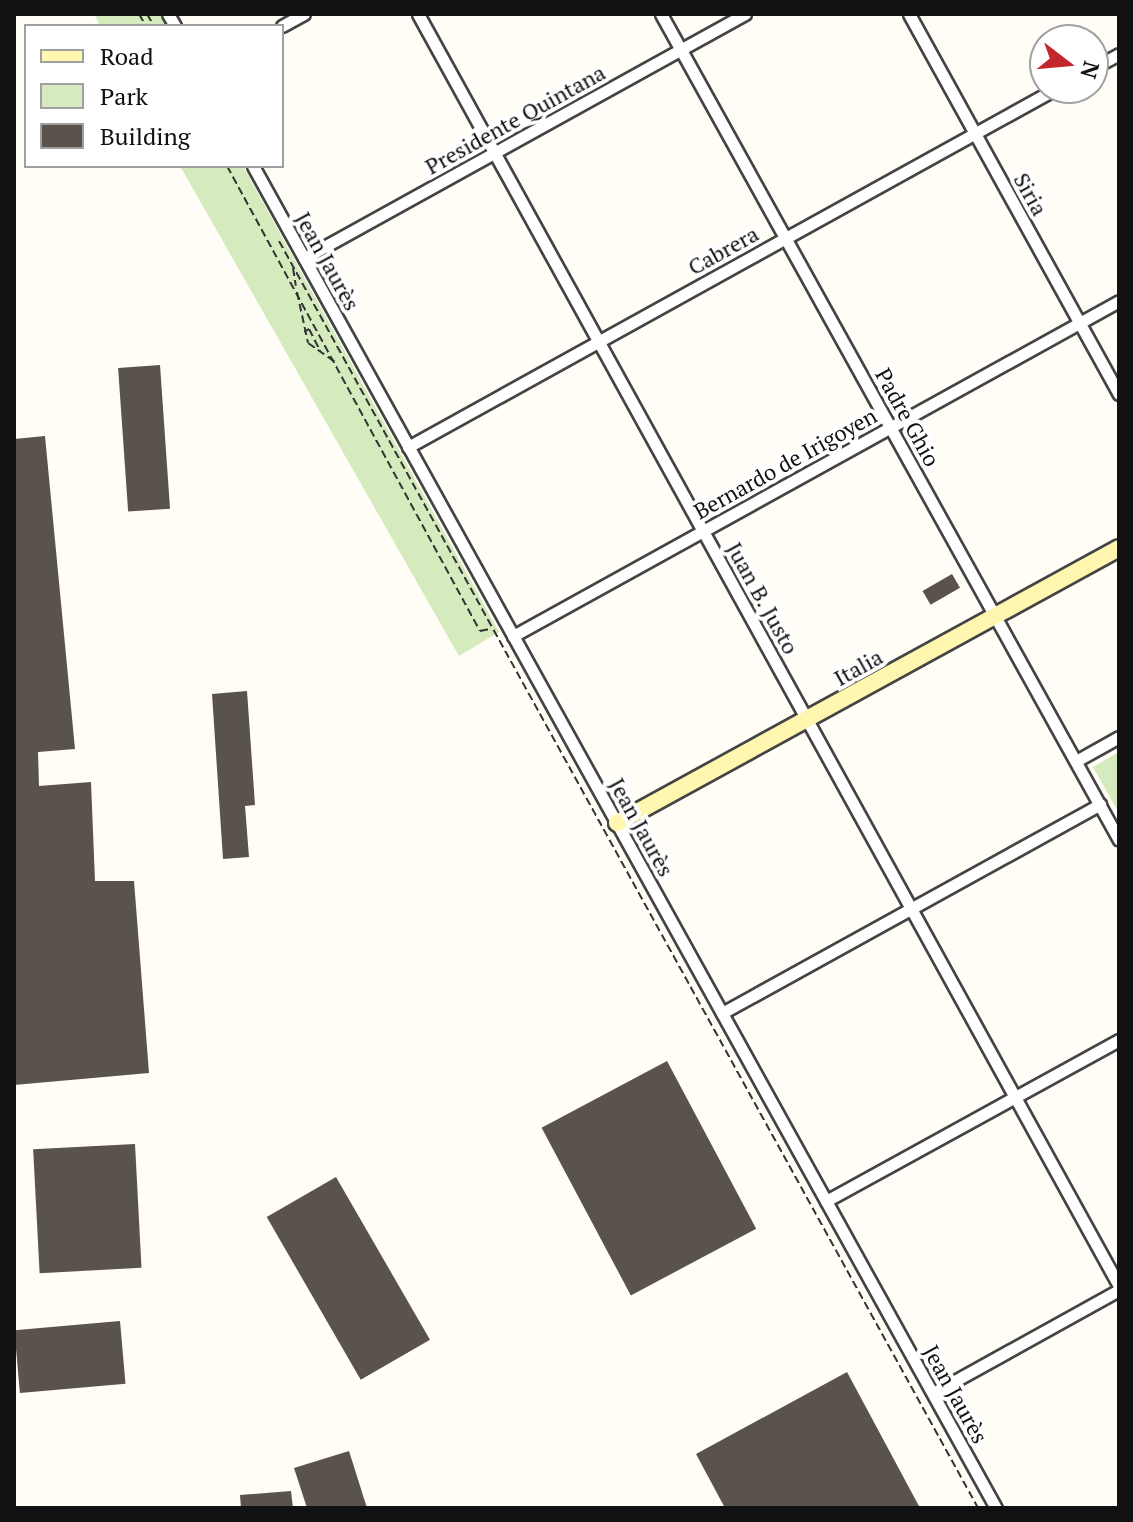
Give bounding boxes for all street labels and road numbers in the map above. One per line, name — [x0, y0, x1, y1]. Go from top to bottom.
street label: Presidente Quintana — [420, 59, 610, 179]
street label: Siria — [1009, 168, 1053, 220]
street label: Jean Jaurès — [290, 207, 366, 315]
street label: Cabrera — [683, 220, 763, 280]
street label: Padre Ghio — [870, 363, 946, 471]
street label: Bernardo de Irigoyen — [689, 402, 881, 524]
street label: Juan B. Justo — [721, 537, 805, 659]
street label: Italia — [829, 643, 887, 691]
street label: Jean Jaurès — [604, 773, 680, 881]
street label: Jean Jaurès — [918, 1340, 994, 1448]

